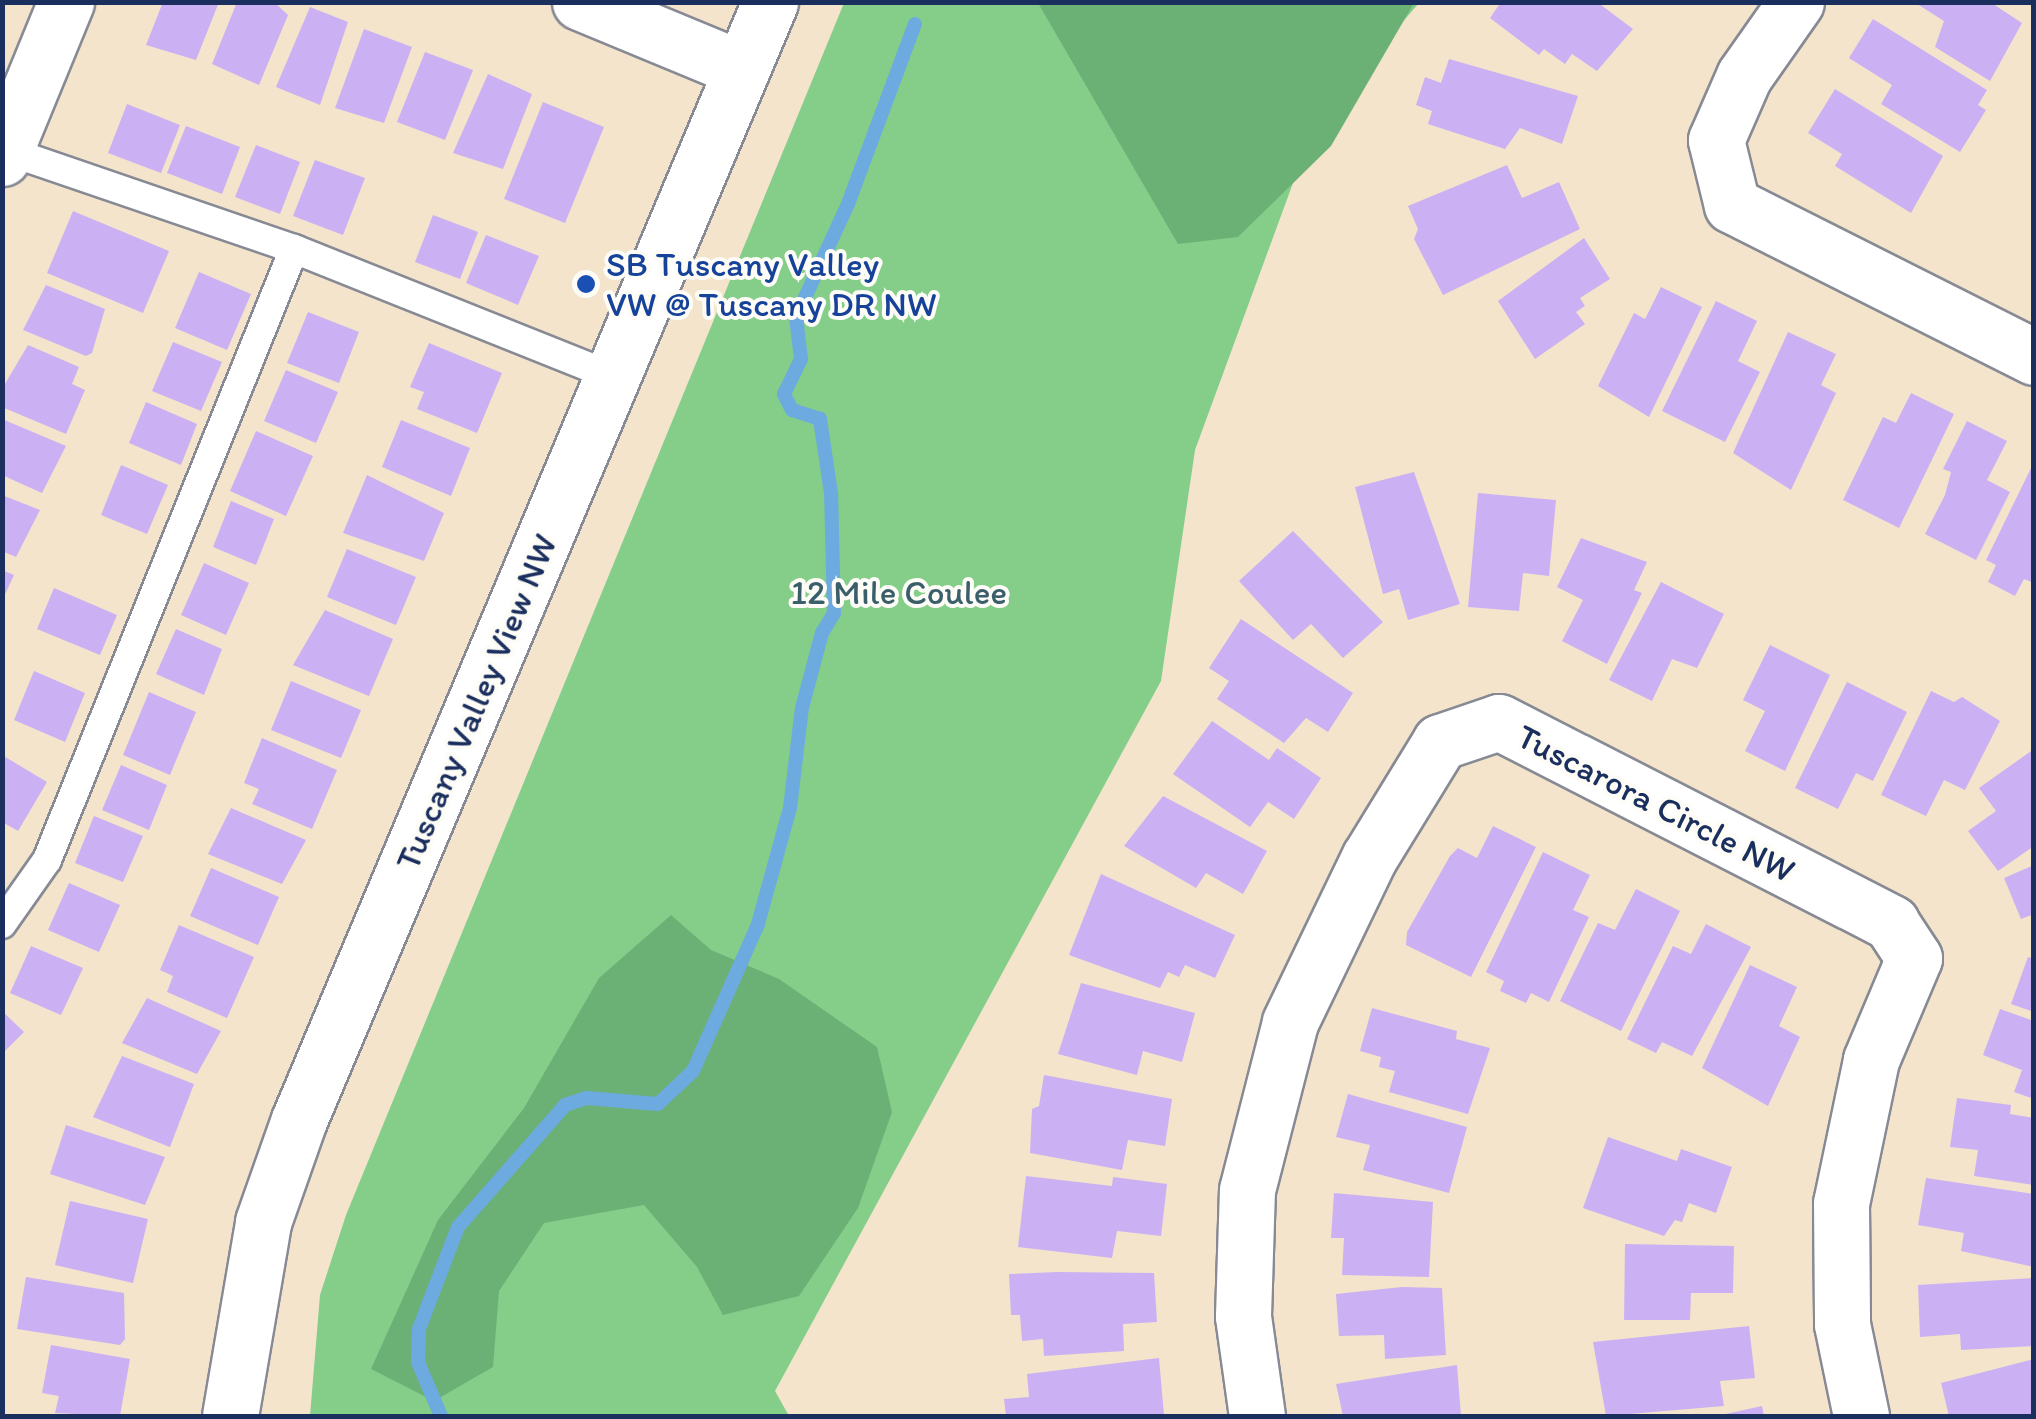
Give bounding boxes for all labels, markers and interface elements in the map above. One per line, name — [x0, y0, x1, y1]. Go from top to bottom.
place label: SB Tuscany Valley VW @ Tuscany DR NW — [606, 243, 934, 325]
marker: SB Tuscany Valley VW @ Tuscany DR NW — [575, 273, 597, 295]
street label: Tuscany Valley View NW — [387, 529, 565, 875]
park label: 12 Mile Coulee — [791, 571, 1007, 613]
street label: Tuscarora Circle NW — [1510, 715, 1802, 891]

